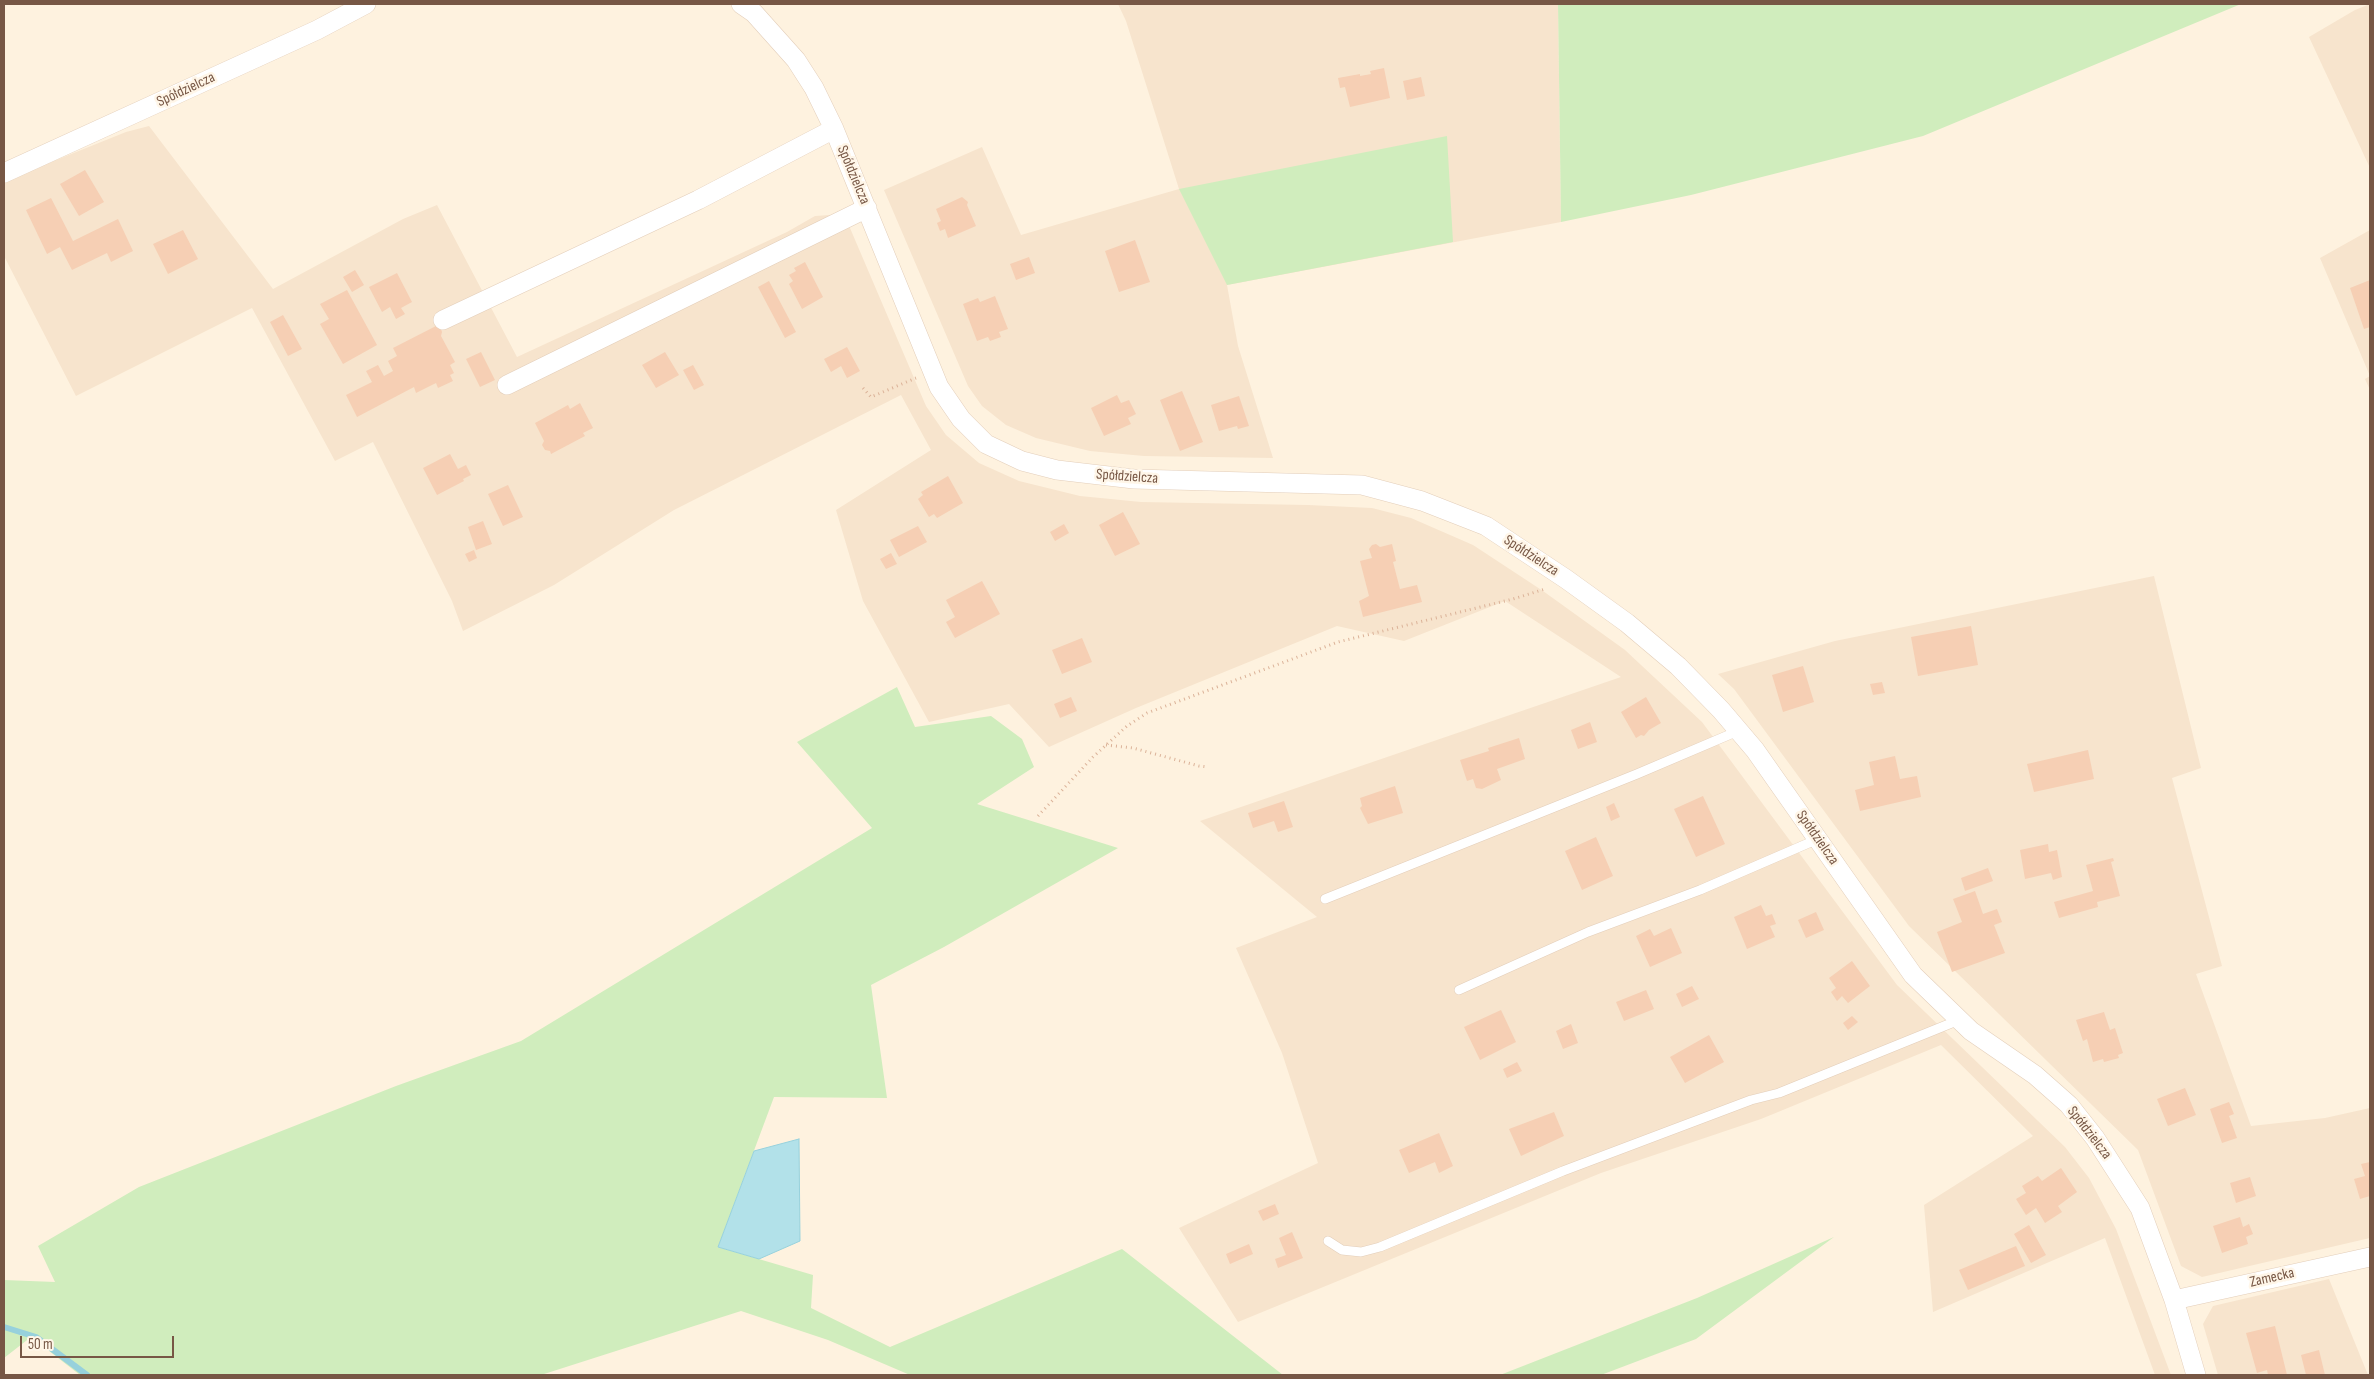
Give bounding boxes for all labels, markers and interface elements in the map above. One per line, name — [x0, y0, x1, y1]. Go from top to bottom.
street label: Spółdzielcza — [154, 69, 218, 111]
street label: Spółdzielcza — [833, 143, 873, 207]
street label: Spółdzielcza — [1095, 466, 1159, 488]
street label: Spółdzielcza — [1500, 532, 1562, 580]
street label: Spółdzielcza — [1792, 807, 1842, 869]
street label: Spółdzielcza — [2063, 1103, 2115, 1163]
street label: Zamecka — [2248, 1264, 2296, 1292]
scale bar — [22, 1326, 176, 1358]
text: 50 m — [28, 1335, 53, 1354]

